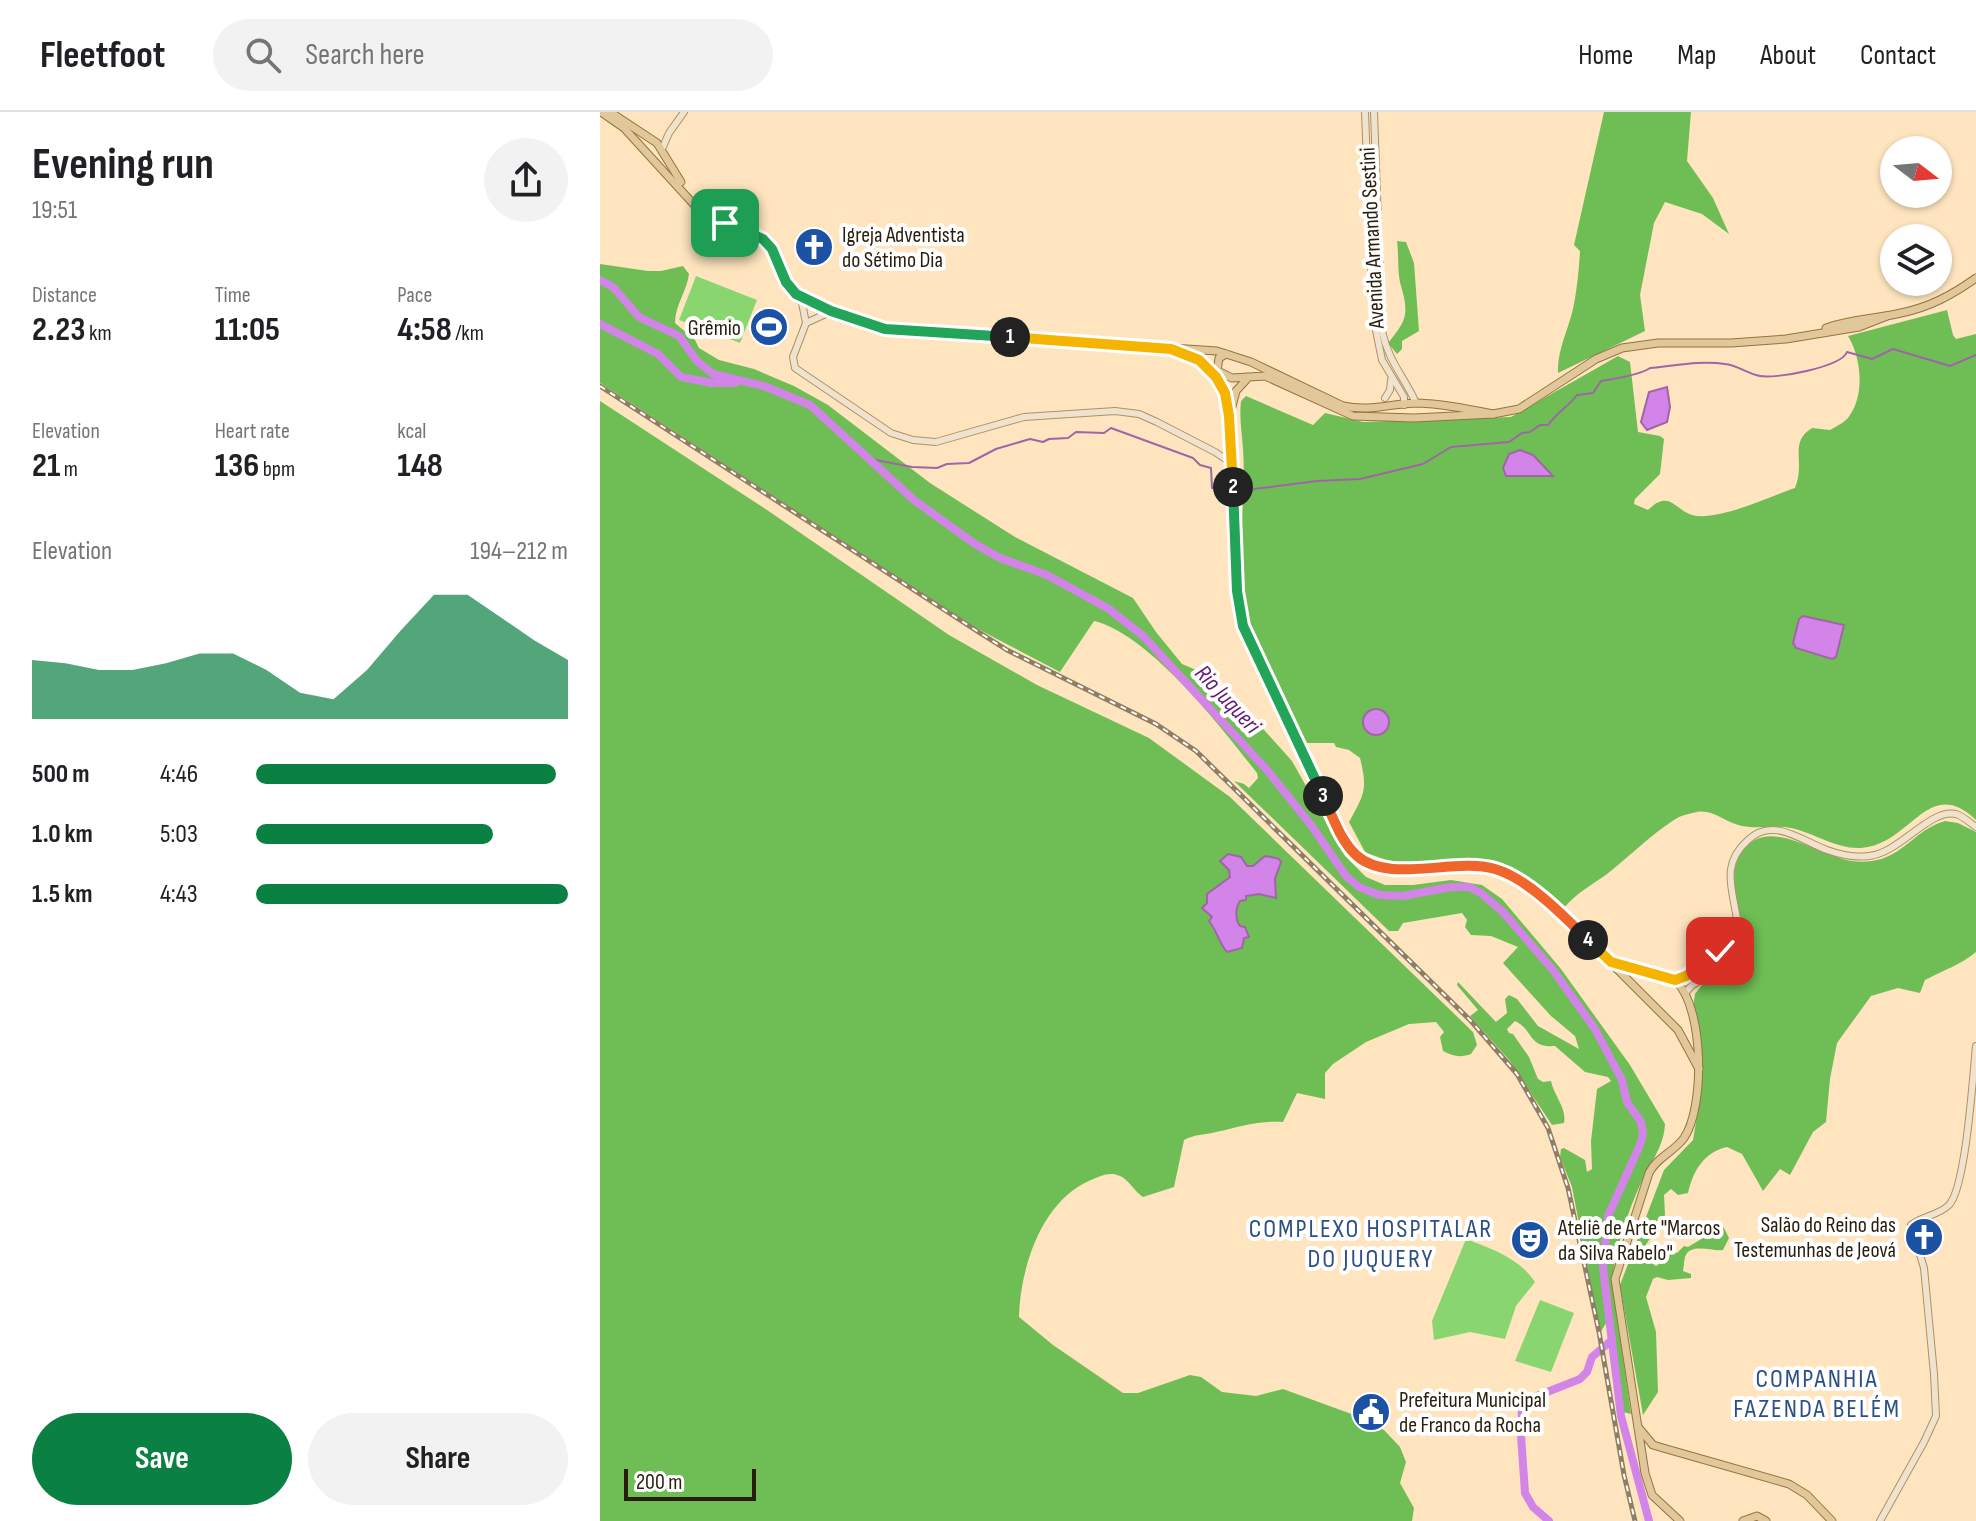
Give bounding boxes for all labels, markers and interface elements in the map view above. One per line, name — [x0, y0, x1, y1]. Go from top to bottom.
search box — [213, 19, 773, 91]
text: Fleetfoot — [40, 33, 165, 78]
icon: search — [241, 33, 285, 77]
text: Search here — [305, 37, 425, 73]
text: Home — [1578, 39, 1633, 72]
text: Map — [1677, 39, 1716, 72]
text: About — [1760, 39, 1816, 72]
text: Contact — [1860, 39, 1936, 72]
north arrow — [1880, 136, 1952, 208]
map controls — [1880, 136, 1952, 296]
text: Evening run — [32, 138, 214, 191]
button: share — [484, 138, 568, 222]
street label: Avenida Armando Sestini — [1354, 147, 1391, 330]
pin — [691, 189, 759, 257]
text: 19:51 — [32, 195, 77, 226]
icon: arrive — [703, 201, 747, 245]
place label: Igreja Adventista do Sétimo Dia — [842, 222, 965, 274]
button: layers — [1880, 224, 1952, 296]
church icon: Igreja Adventista do Sétimo Dia — [793, 226, 835, 268]
text: Distance — [32, 282, 97, 309]
text: Time — [215, 282, 251, 309]
text: Pace — [397, 282, 432, 309]
sports icon: Grêmio — [748, 306, 790, 348]
text: 2.23 — [32, 309, 86, 350]
text: 11:05 — [215, 309, 280, 350]
text: 4:58 — [397, 309, 452, 350]
place label: Grêmio — [688, 315, 741, 342]
pin: 1 — [990, 317, 1030, 357]
text: km — [86, 320, 112, 347]
text: /km — [452, 320, 484, 347]
text: 1 — [1006, 323, 1014, 350]
text: Elevation — [32, 418, 100, 445]
text: Heart rate — [215, 418, 290, 445]
text: kcal — [397, 418, 426, 445]
text: 21 — [32, 445, 60, 486]
text: 136 — [215, 445, 259, 486]
text: 148 — [397, 445, 443, 486]
text: m — [60, 456, 78, 483]
text: bpm — [259, 456, 295, 483]
pin: 2 — [1213, 467, 1253, 507]
text: 2 — [1228, 473, 1238, 500]
text: Elevation — [32, 536, 112, 567]
text: 194–212 m — [470, 536, 568, 567]
water label: Rio Juqueri — [1189, 659, 1267, 740]
text: 500 m — [32, 759, 89, 790]
text: 4:46 — [160, 759, 198, 790]
pin: 3 — [1303, 776, 1343, 816]
text: 3 — [1318, 782, 1328, 809]
text: 1.0 km — [32, 819, 93, 850]
text: 5:03 — [160, 819, 198, 850]
text: 1.5 km — [32, 879, 92, 910]
text: 4:43 — [160, 879, 198, 910]
pin — [1686, 917, 1754, 985]
pin: 4 — [1568, 920, 1608, 960]
text: 4 — [1583, 926, 1593, 953]
icon: check — [1698, 929, 1742, 973]
place label: Salão do Reino das Testemunhas de Jeová — [1734, 1212, 1896, 1264]
district label: COMPLEXO HOSPITALAR DO JUQUERY — [1249, 1214, 1493, 1275]
place label: Ateliê de Arte "Marcos da Silva Rabelo" — [1557, 1215, 1720, 1267]
church icon: Salão do Reino das Testemunhas de Jeová — [1903, 1216, 1945, 1258]
theatre icon: Ateliê de Arte "Marcos da Silva Rabelo" — [1509, 1219, 1551, 1261]
district label: COMPANHIA FAZENDA BELÉM — [1733, 1364, 1901, 1425]
place label: Prefeitura Municipal de Franco da Rocha — [1399, 1387, 1546, 1439]
public building icon: Prefeitura Municipal de Franco da Rocha — [1350, 1391, 1392, 1433]
button: Save — [32, 1413, 292, 1505]
button: Share — [308, 1413, 568, 1505]
scale bar — [624, 1465, 756, 1501]
text: 200 m — [636, 1469, 682, 1496]

